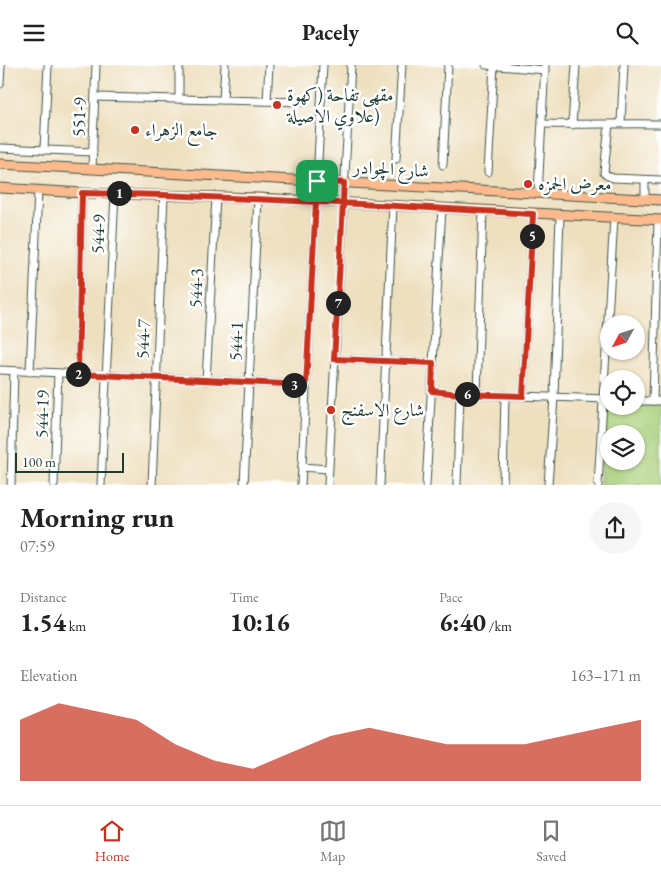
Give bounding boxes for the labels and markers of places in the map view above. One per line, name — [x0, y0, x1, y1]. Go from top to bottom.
place label: مقهى تفاحة (كهوة علاوي الاصيلة) — [286, 83, 394, 131]
marker: مقهى تفاحة (كهوة علاوي الاصيلة) — [271, 99, 283, 111]
place label: جامع الزهراء — [145, 118, 218, 146]
marker: جامع الزهراء — [129, 124, 141, 136]
pin — [296, 160, 338, 202]
place label: معرض الحمزه — [538, 172, 612, 196]
marker: معرض الحمزه — [522, 178, 534, 190]
pin: 1 — [106, 181, 132, 205]
pin: 5 — [520, 223, 544, 249]
pin: 7 — [326, 291, 350, 315]
pin: 2 — [66, 361, 90, 387]
pin: 3 — [282, 373, 306, 397]
pin: 6 — [454, 381, 480, 407]
place label: شارع الاسفنج — [341, 398, 424, 426]
marker: شارع الاسفنج — [325, 404, 337, 416]

